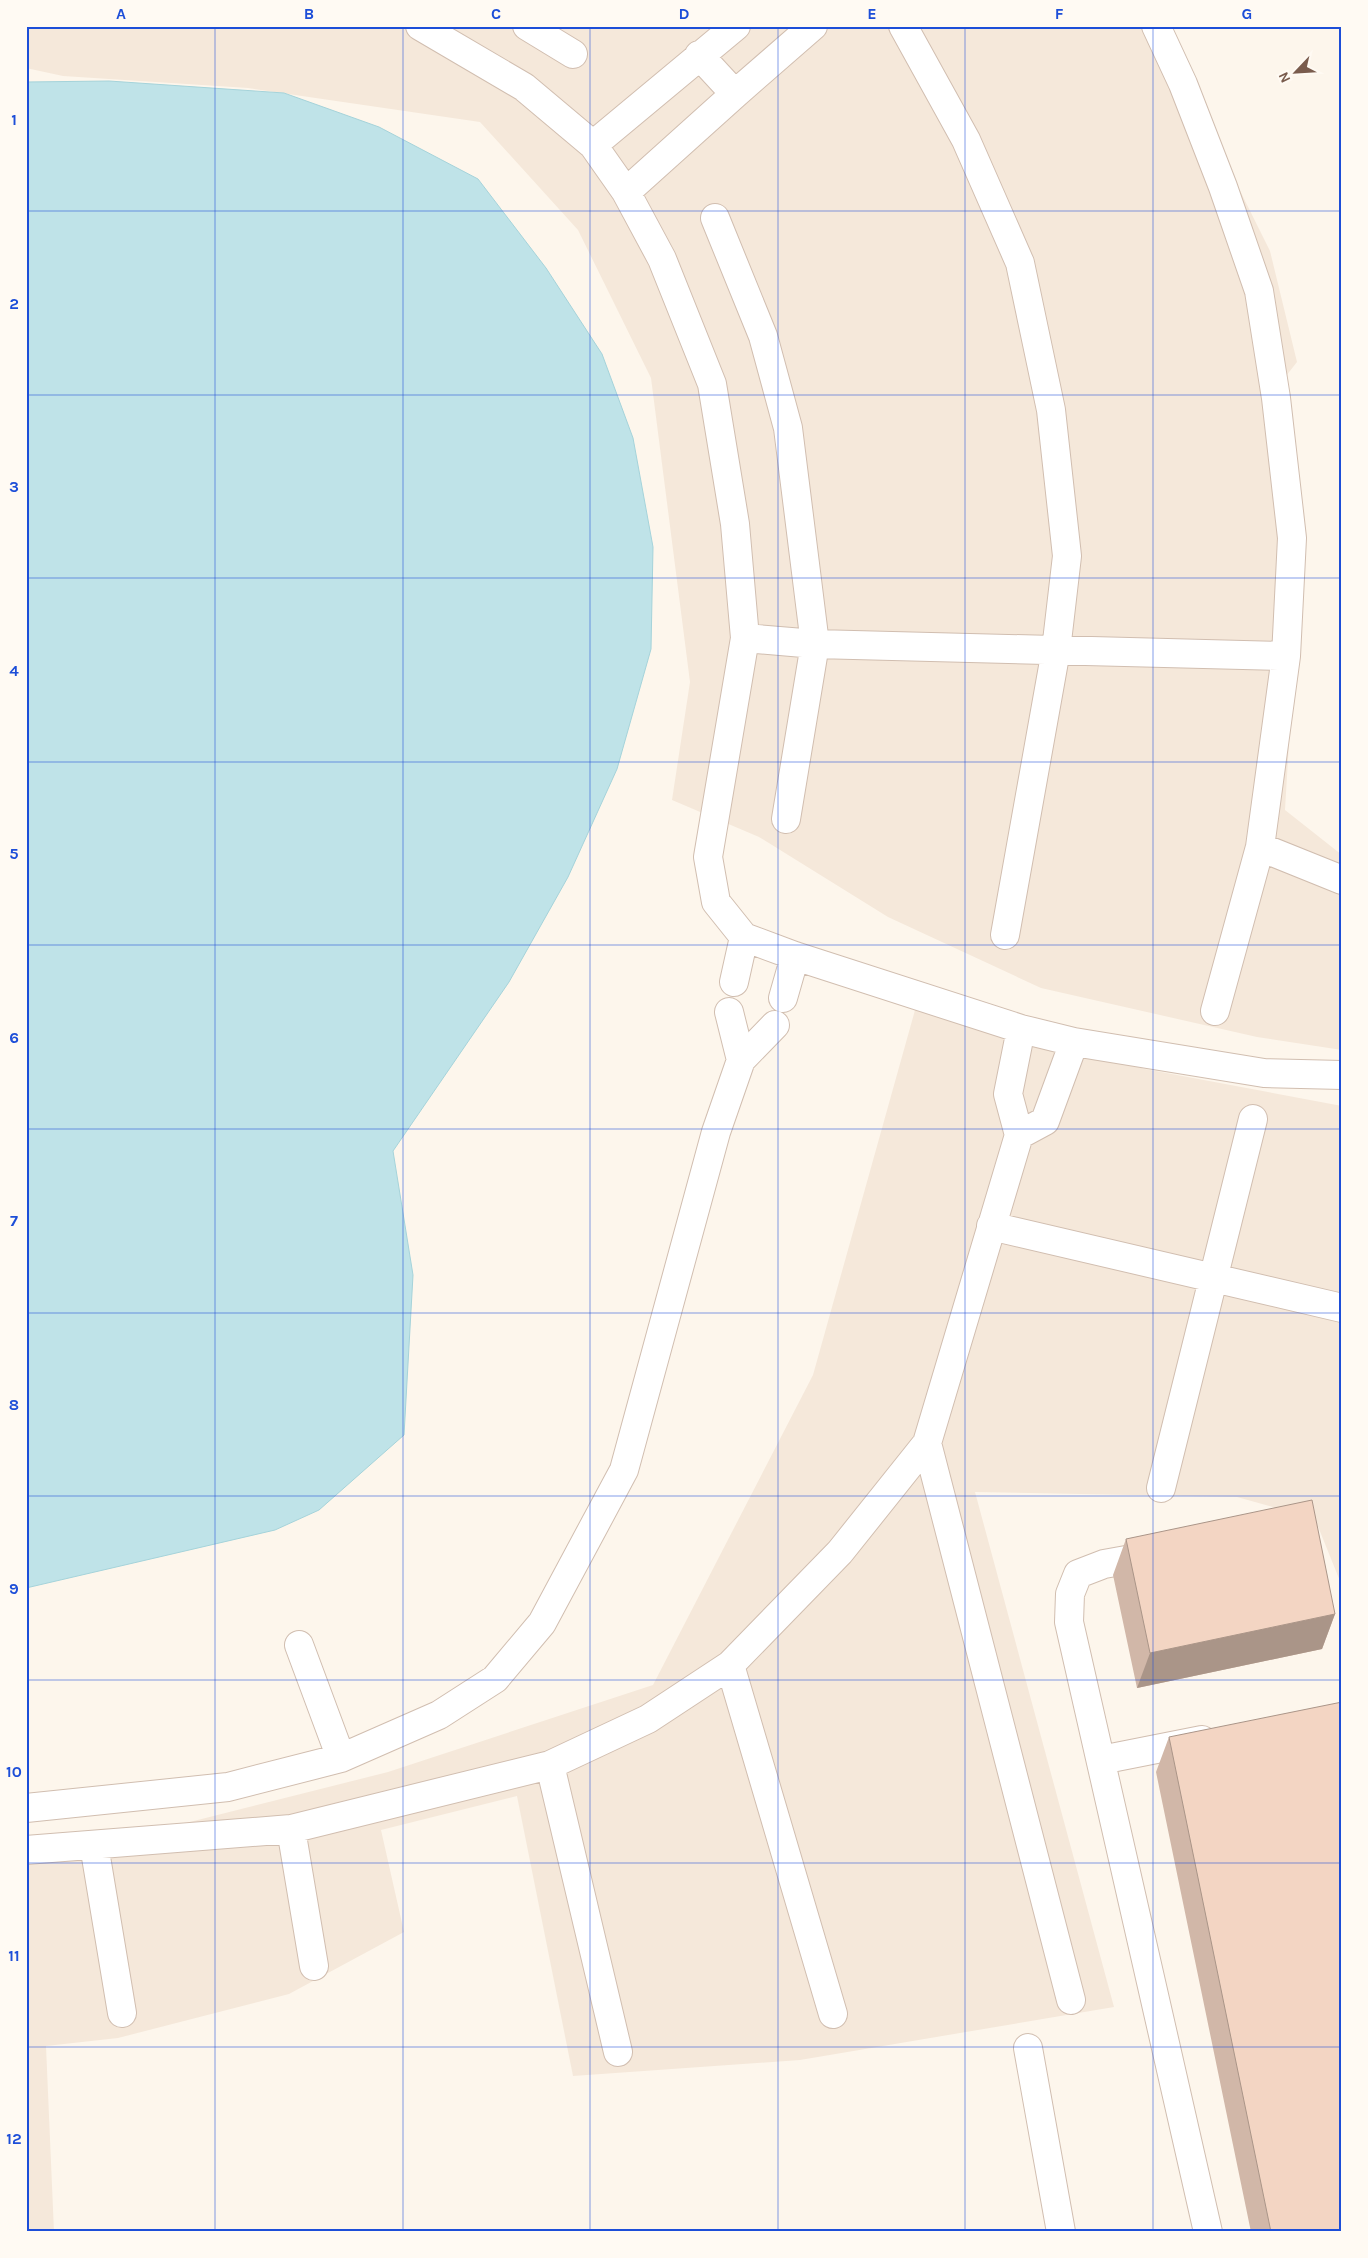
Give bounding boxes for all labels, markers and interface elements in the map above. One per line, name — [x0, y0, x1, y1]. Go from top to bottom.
text: A — [116, 4, 126, 23]
text: B — [304, 4, 314, 23]
text: C — [491, 4, 501, 23]
text: D — [679, 4, 690, 23]
text: E — [867, 4, 877, 23]
text: F — [1055, 4, 1064, 23]
text: G — [1242, 4, 1252, 23]
north arrow — [1270, 48, 1320, 98]
text: N — [1275, 69, 1294, 85]
text: 1 — [11, 110, 17, 129]
text: 2 — [9, 294, 19, 313]
text: 3 — [9, 477, 19, 496]
text: 4 — [9, 661, 19, 680]
text: 5 — [9, 844, 19, 863]
text: 6 — [9, 1028, 19, 1047]
text: 7 — [10, 1211, 18, 1230]
text: 8 — [9, 1395, 19, 1414]
text: 9 — [9, 1579, 19, 1598]
text: 10 — [6, 1762, 22, 1781]
text: 11 — [8, 1946, 20, 1965]
text: 12 — [6, 2129, 22, 2148]

